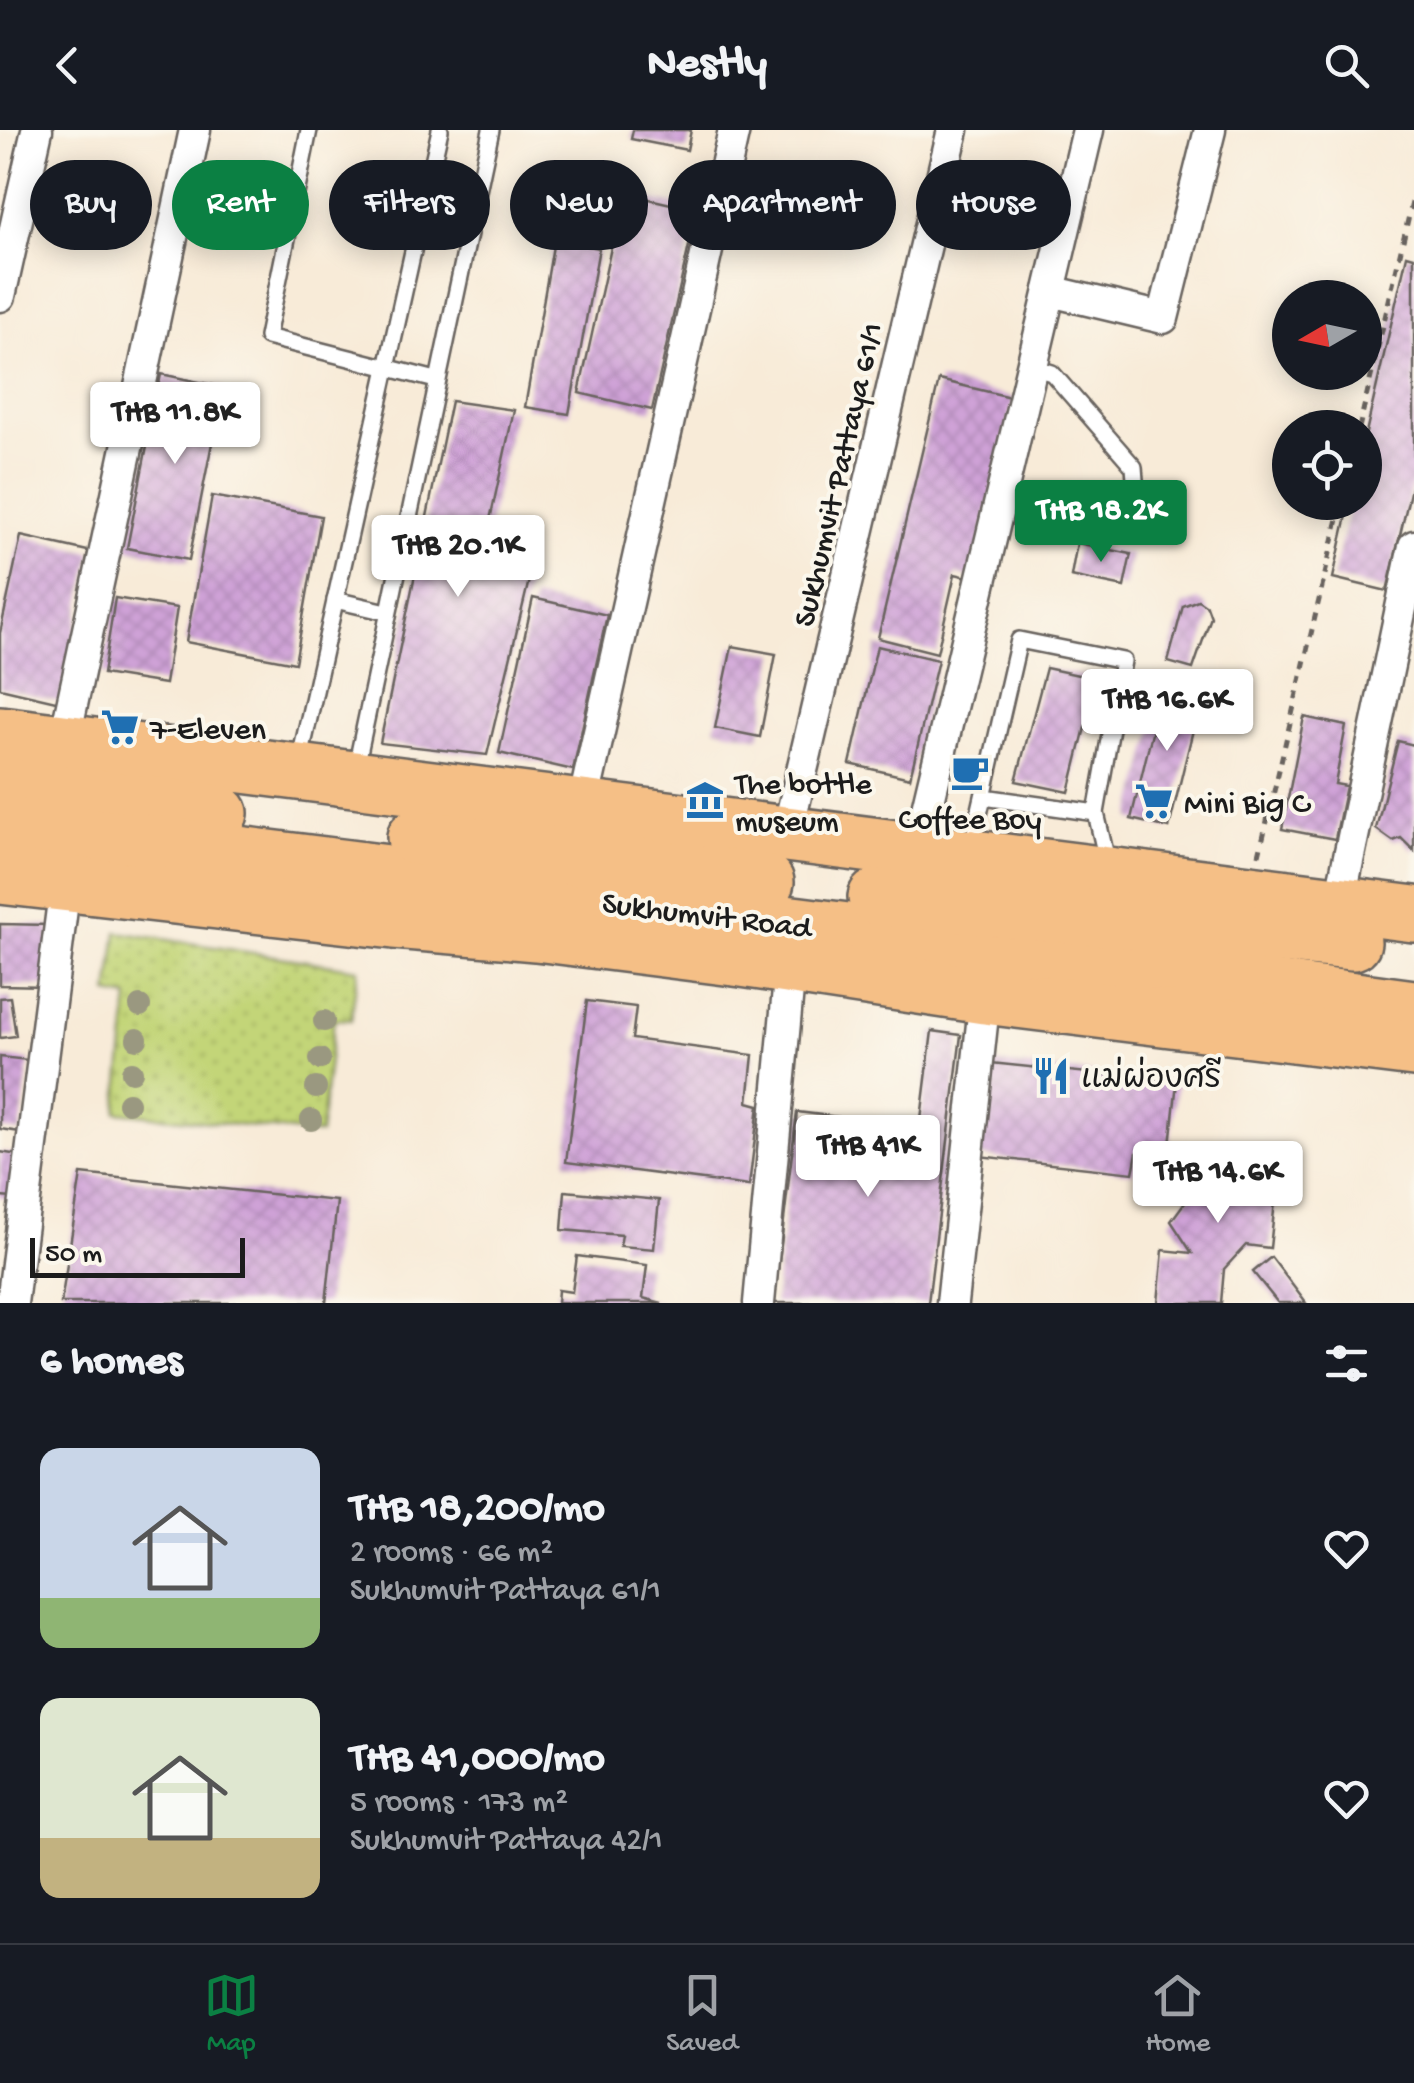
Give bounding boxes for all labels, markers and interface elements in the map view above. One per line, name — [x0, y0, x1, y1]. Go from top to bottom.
icon: back — [40, 38, 95, 93]
icon: search — [1319, 38, 1374, 93]
text: Nestly — [647, 39, 767, 92]
chip: Buy — [30, 160, 152, 250]
chip: Rent — [172, 160, 309, 250]
chip: Filters — [329, 160, 490, 250]
chip: New — [510, 160, 648, 250]
chip: Apartment — [668, 160, 896, 250]
chip: House — [916, 160, 1071, 250]
north arrow — [1272, 280, 1382, 390]
map controls — [1272, 280, 1382, 520]
street label: Sukhumvit Pattaya 61/1 — [787, 319, 894, 631]
pin: THB 11.8K — [61, 382, 289, 467]
text: THB 11.8K — [112, 395, 238, 433]
button: locate — [1272, 410, 1382, 520]
pin: THB 18.2K — [987, 480, 1215, 565]
text: THB 18.2K — [1037, 493, 1165, 531]
pin: THB 20.1K — [344, 515, 572, 600]
text: THB 20.1K — [394, 528, 522, 566]
pin: THB 16.6K — [1053, 669, 1281, 754]
text: THB 16.6K — [1103, 682, 1231, 720]
supermarket icon: 7-Eleven — [99, 706, 141, 748]
place label: 7-Eleven — [149, 713, 266, 751]
cafe icon: Coffee Boy — [949, 751, 991, 793]
place label: The bottle museum — [733, 768, 872, 843]
museum icon: The bottle museum — [684, 779, 726, 821]
supermarket icon: Mini Big C — [1133, 780, 1175, 822]
place label: Mini Big C — [1184, 787, 1312, 825]
place label: Coffee Boy — [899, 803, 1042, 841]
street label: Sukhumvit Road — [600, 886, 815, 950]
restaurant icon: แม่ผ่องศรี — [1030, 1055, 1072, 1097]
place label: แม่ผ่องศรี — [1081, 1056, 1222, 1100]
pin: THB 41K — [776, 1115, 960, 1200]
text: THB 41K — [818, 1128, 918, 1166]
pin: THB 14.6K — [1104, 1141, 1332, 1226]
text: THB 14.6K — [1155, 1154, 1281, 1192]
scale bar — [30, 1233, 245, 1278]
text: 50 m — [45, 1239, 102, 1272]
icon: filters — [1319, 1336, 1374, 1391]
text: 6 homes — [40, 1339, 183, 1388]
text: THB 18,200/mo — [350, 1486, 605, 1535]
icon: home — [120, 1488, 240, 1608]
icon: heart — [1319, 1521, 1374, 1576]
text: 2 rooms · 66 m² — [350, 1535, 553, 1573]
text: Sukhumvit Pattaya 61/1 — [350, 1573, 661, 1611]
text: THB 41,000/mo — [350, 1736, 605, 1785]
icon: home — [120, 1738, 240, 1858]
icon: heart — [1319, 1771, 1374, 1826]
text: 5 rooms · 173 m² — [350, 1785, 568, 1823]
text: Sukhumvit Pattaya 42/1 — [350, 1823, 663, 1861]
tab: Map — [204, 1968, 259, 2061]
tab: Saved — [666, 1968, 738, 2061]
tab: Home — [1145, 1968, 1210, 2061]

